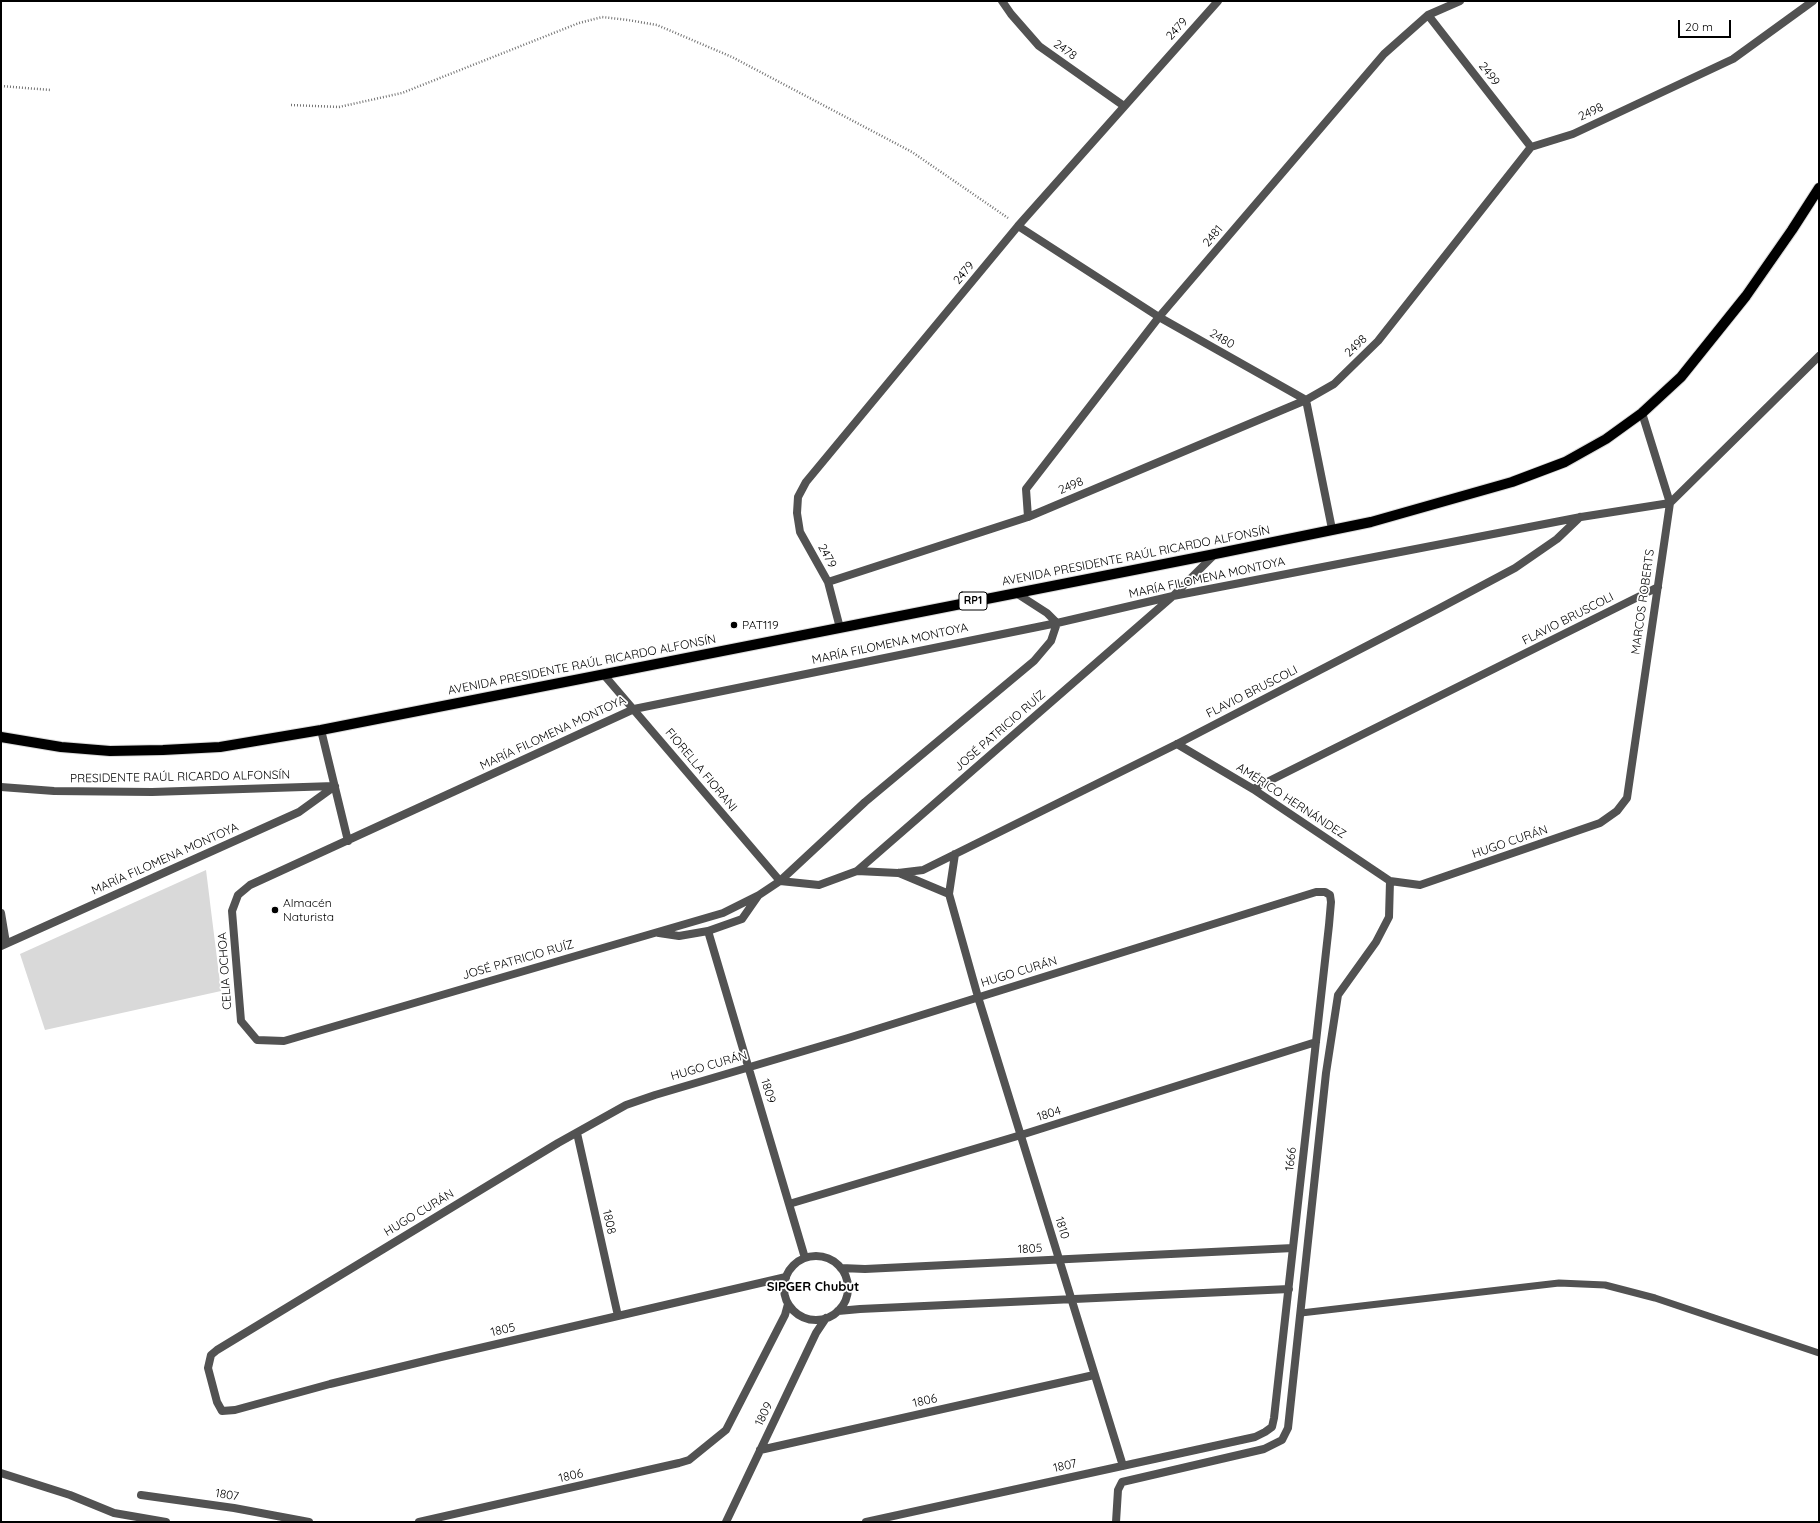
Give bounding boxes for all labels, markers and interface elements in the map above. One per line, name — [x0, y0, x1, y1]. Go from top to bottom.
scale bar — [1680, 12, 1733, 38]
street label: 2479 — [1163, 15, 1191, 43]
text: 20 m — [1685, 19, 1713, 34]
street label: 2478 — [1051, 37, 1079, 63]
street label: 2499 — [1475, 59, 1503, 89]
street label: 2498 — [1576, 100, 1606, 124]
street label: 2481 — [1200, 222, 1226, 250]
street label: 2479 — [950, 259, 978, 287]
street label: 2480 — [1207, 326, 1237, 352]
street label: 2498 — [1342, 332, 1370, 360]
street label: 2498 — [1056, 474, 1086, 498]
street label: AVENIDA PRESIDENTE RAÚL RICARDO ALFONSÍN — [1001, 523, 1271, 589]
street label: 2479 — [815, 541, 839, 571]
street label: MARCOS ROBERTS — [1628, 548, 1658, 656]
street label: MARÍA FILOMENA MONTOYA — [1128, 554, 1286, 602]
street label: FLAVIO BRUSCOLI — [1520, 590, 1616, 648]
road number: RP1 — [959, 592, 987, 610]
place label: PAT119 — [742, 618, 779, 632]
marker: PAT119 — [729, 620, 739, 630]
street label: MARÍA FILOMENA MONTOYA — [811, 620, 969, 668]
street label: AVENIDA PRESIDENTE RAÚL RICARDO ALFONSÍN — [447, 632, 717, 698]
street label: FLAVIO BRUSCOLI — [1204, 663, 1300, 721]
street label: JOSÉ PATRICIO RUÍZ — [952, 688, 1048, 774]
street label: MARÍA FILOMENA MONTOYA — [478, 693, 628, 773]
street label: FIORELLA FIORANI — [662, 725, 740, 815]
street label: AMÉRICO HERNÁNDEZ — [1234, 760, 1348, 842]
street label: PRESIDENTE RAÚL RICARDO ALFONSÍN — [70, 768, 290, 786]
street label: MARÍA FILOMENA MONTOYA — [89, 820, 241, 898]
street label: HUGO CURÁN — [1470, 822, 1550, 862]
place label: Almacén Naturista — [283, 896, 334, 924]
marker: Almacén Naturista — [270, 905, 280, 915]
street label: CELIA OCHOA — [215, 932, 235, 1010]
street label: JOSÉ PATRICIO RUÍZ — [460, 937, 576, 983]
street label: HUGO CURÁN — [979, 954, 1059, 990]
street label: HUGO CURÁN — [669, 1048, 749, 1084]
street label: 1809 — [757, 1077, 779, 1105]
street label: 1804 — [1035, 1104, 1063, 1124]
street label: 1666 — [1283, 1146, 1299, 1172]
street label: HUGO CURÁN — [381, 1187, 457, 1239]
street label: 1808 — [599, 1208, 619, 1236]
street label: 1810 — [1052, 1215, 1072, 1241]
street label: 1805 — [1017, 1241, 1043, 1257]
district label: SIPGER Chubut — [767, 1279, 859, 1295]
street label: 1805 — [489, 1320, 517, 1340]
street label: 1806 — [911, 1391, 939, 1411]
street label: 1809 — [752, 1400, 776, 1428]
street label: 1807 — [1052, 1457, 1078, 1475]
street label: 1806 — [557, 1466, 585, 1486]
street label: 1807 — [214, 1486, 240, 1504]

